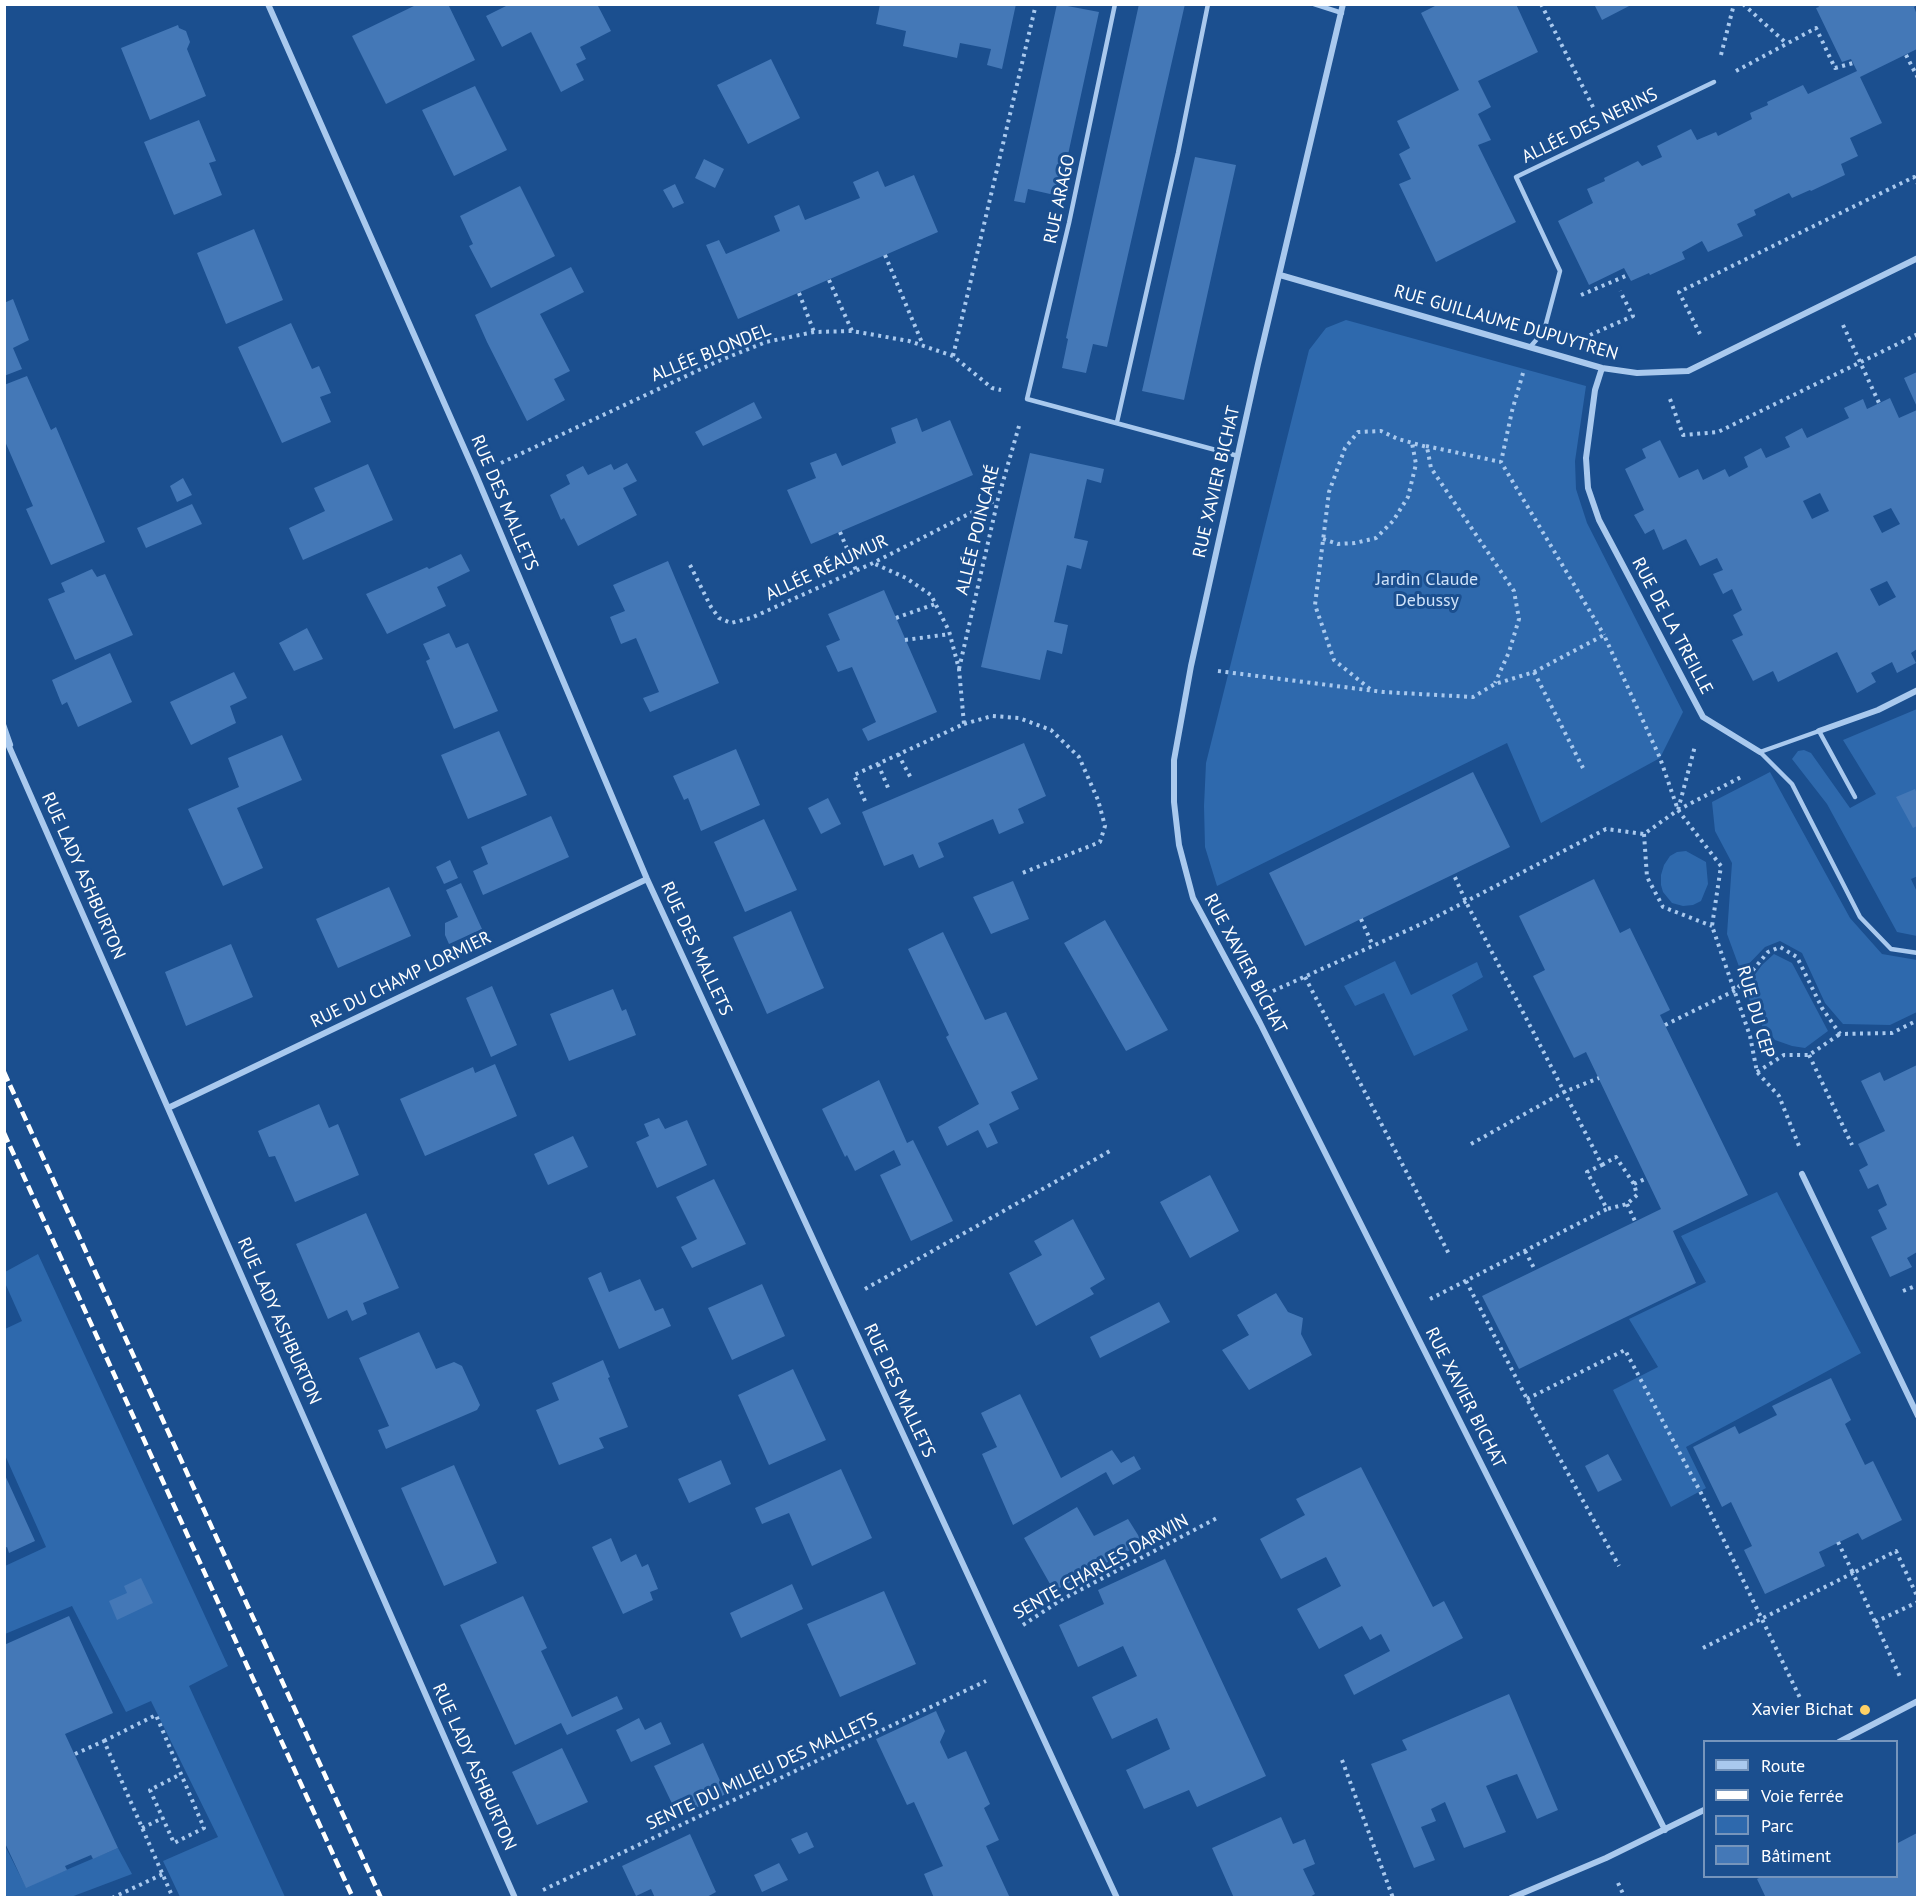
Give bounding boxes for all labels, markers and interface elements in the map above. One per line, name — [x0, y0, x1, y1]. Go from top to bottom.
street label: ALLÉE DES NERINS — [1519, 84, 1661, 168]
street label: RUE ARAGO — [1040, 152, 1080, 246]
street label: RUE GUILLAUME DUPUYTREN — [1391, 281, 1621, 365]
street label: ALLÉE BLONDEL — [648, 319, 774, 387]
street label: RUE XAVIER BICHAT — [1189, 404, 1245, 560]
street label: RUE DES MALLETS — [466, 432, 542, 574]
street label: ALLÉE POINCARÉ — [951, 463, 1005, 597]
street label: ALLÉE RÉAUMUR — [762, 530, 892, 606]
street label: RUE DE LA TREILLE — [1627, 554, 1717, 698]
park label: Jardin Claude Debussy — [1376, 569, 1478, 612]
street label: RUE LADY ASHBURTON — [36, 789, 130, 963]
street label: RUE DES MALLETS — [656, 879, 736, 1019]
street label: RUE XAVIER BICHAT — [1199, 890, 1291, 1038]
street label: RUE DU CHAMP LORMIER — [307, 927, 495, 1033]
street label: RUE DU CEP — [1731, 963, 1779, 1061]
street label: RUE LADY ASHBURTON — [232, 1234, 326, 1408]
street label: RUE DES MALLETS — [859, 1321, 939, 1461]
street label: RUE XAVIER BICHAT — [1420, 1324, 1510, 1472]
street label: SENTE CHARLES DARWIN — [1010, 1510, 1192, 1624]
street label: RUE LADY ASHBURTON — [427, 1680, 521, 1854]
place label: Xavier Bichat — [1752, 1699, 1853, 1721]
marker: Xavier Bichat — [1858, 1703, 1872, 1717]
street label: SENTE DU MILIEU DES MALLETS — [643, 1709, 881, 1835]
legend — [1703, 1740, 1898, 1878]
text: Route — [1761, 1754, 1805, 1777]
text: Voie ferrée — [1761, 1784, 1844, 1807]
text: Parc — [1761, 1814, 1794, 1837]
text: Bâtiment — [1761, 1844, 1831, 1867]

